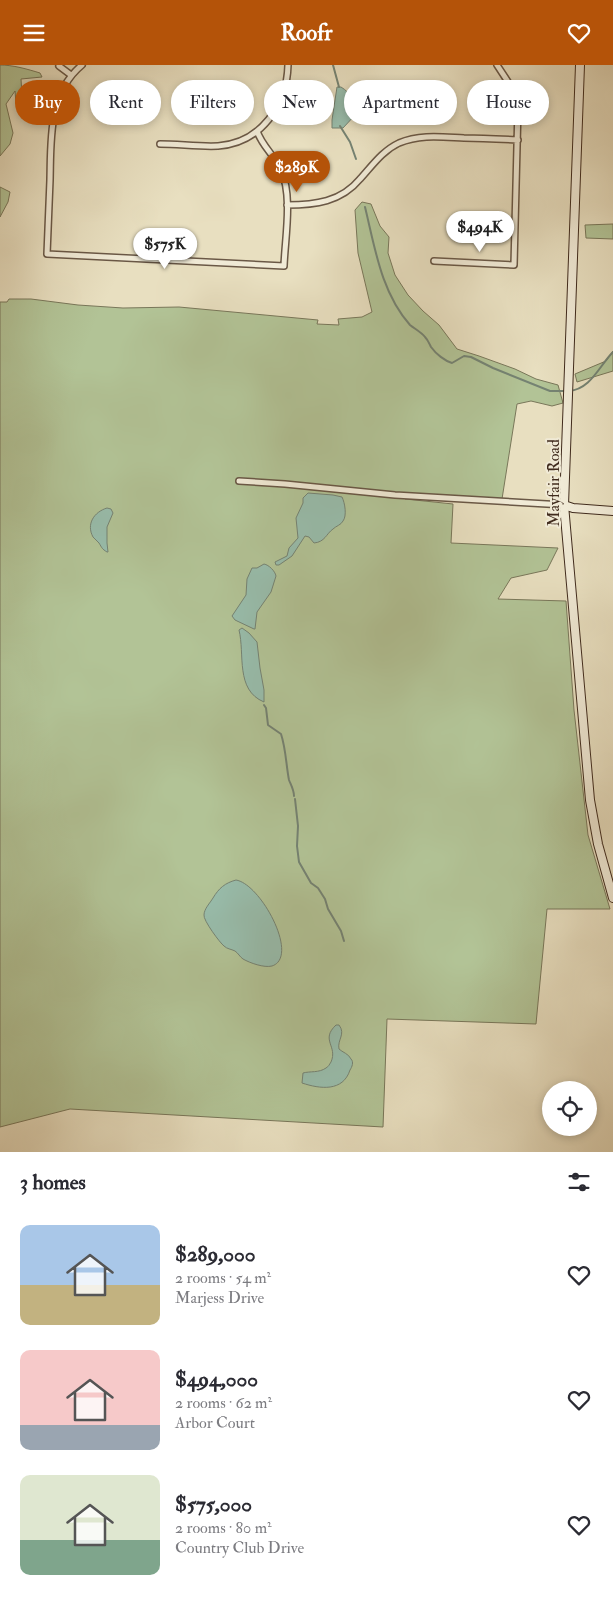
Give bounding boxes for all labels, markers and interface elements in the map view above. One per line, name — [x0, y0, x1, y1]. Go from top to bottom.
icon: menu — [20, 19, 48, 47]
text: Roofr — [280, 19, 333, 47]
icon: heart — [565, 19, 593, 47]
chip: Buy — [15, 80, 80, 125]
chip: Rent — [90, 80, 161, 125]
chip: Filters — [171, 80, 254, 125]
chip: New — [264, 80, 334, 125]
chip: Apartment — [344, 80, 457, 125]
chip: House — [467, 80, 549, 125]
pin: $289K — [262, 151, 332, 193]
text: $289K — [275, 157, 319, 177]
pin: $494K — [445, 211, 515, 253]
text: $494K — [457, 217, 503, 237]
pin: $575K — [130, 227, 200, 270]
text: $575K — [144, 234, 186, 254]
street label: Mayfair Road — [544, 439, 564, 527]
map controls — [542, 1081, 597, 1136]
button: locate — [542, 1081, 597, 1136]
icon: filters — [565, 1168, 593, 1196]
text: 3 homes — [20, 1169, 86, 1196]
text: $289,000 — [175, 1241, 255, 1268]
icon: home — [60, 1245, 120, 1305]
icon: heart — [565, 1261, 593, 1289]
text: 2 rooms · 54 m² — [175, 1268, 271, 1288]
text: Marjess Drive — [175, 1288, 264, 1308]
text: $494,000 — [175, 1366, 258, 1393]
icon: home — [60, 1370, 120, 1430]
icon: heart — [565, 1386, 593, 1414]
text: 2 rooms · 62 m² — [175, 1393, 272, 1413]
text: Arbor Court — [175, 1413, 255, 1433]
text: $575,000 — [175, 1491, 252, 1518]
icon: home — [60, 1495, 120, 1555]
icon: heart — [565, 1511, 593, 1539]
text: 2 rooms · 80 m² — [175, 1518, 272, 1538]
text: Country Club Drive — [175, 1538, 304, 1558]

